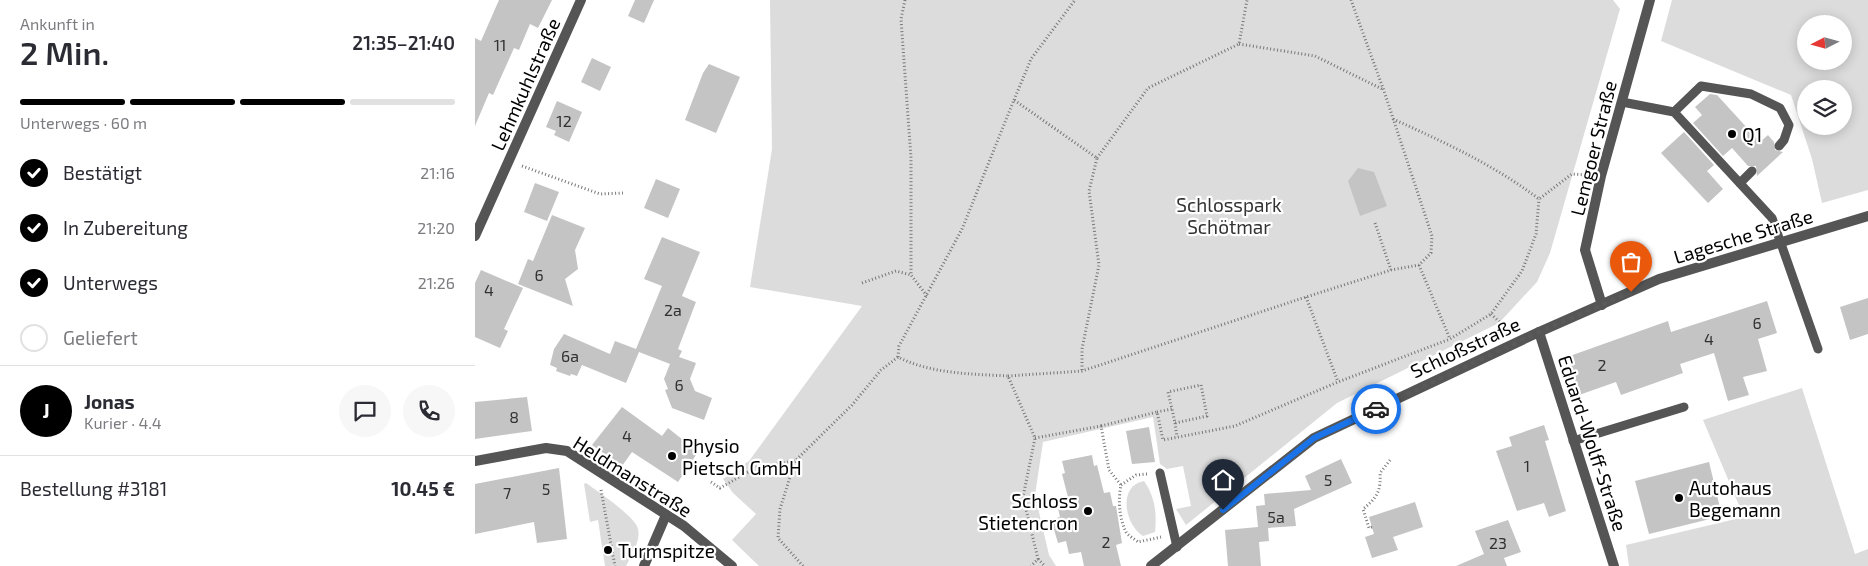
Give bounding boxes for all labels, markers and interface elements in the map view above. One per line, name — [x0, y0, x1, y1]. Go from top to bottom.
text: Ankunft in — [20, 14, 95, 33]
street label: Lehmkuhlstraße — [485, 14, 565, 154]
north arrow — [1797, 15, 1853, 70]
map controls — [1797, 15, 1852, 135]
text: 21:35–21:40 — [352, 31, 455, 54]
text: 2 Min. — [20, 33, 109, 71]
house number: 11 — [494, 35, 506, 54]
street label: Lemgoer Straße — [1565, 78, 1621, 218]
button: layers — [1797, 80, 1852, 135]
house number: 12 — [556, 111, 572, 130]
text: Unterwegs · 60 m — [20, 113, 147, 132]
place label: Q1 — [1742, 123, 1762, 146]
marker: Q1 — [1726, 128, 1738, 140]
icon: check — [20, 159, 48, 187]
text: Bestätigt — [63, 161, 142, 184]
text: 21:16 — [420, 163, 455, 182]
park label: Schlosspark Schötmar — [1176, 193, 1282, 238]
street label: Lagesche Straße — [1671, 204, 1815, 268]
icon: check — [20, 214, 48, 242]
text: In Zubereitung — [63, 216, 188, 239]
text: 21:20 — [417, 218, 455, 237]
pin — [1610, 241, 1652, 292]
icon: bag — [1617, 248, 1645, 276]
house number: 6 — [534, 265, 544, 284]
icon: check — [20, 269, 48, 297]
text: Unterwegs — [63, 271, 158, 294]
text: 21:26 — [418, 273, 455, 292]
house number: 4 — [484, 280, 494, 299]
house number: 2a — [664, 300, 682, 319]
street label: Schloßstraße — [1407, 312, 1523, 382]
house number: 6 — [1752, 313, 1762, 332]
text: Geliefert — [63, 326, 138, 349]
house number: 4 — [1704, 329, 1714, 348]
house number: 6a — [561, 346, 579, 365]
street label: Eduard-Wolff-Straße — [1554, 352, 1632, 534]
house number: 2 — [1598, 355, 1607, 374]
house number: 6 — [674, 375, 684, 394]
courier — [1351, 384, 1401, 434]
button: chat — [339, 385, 391, 437]
button: phone — [403, 385, 455, 437]
text: Jonas — [84, 390, 135, 413]
icon: car — [1362, 395, 1390, 423]
text: J — [42, 399, 50, 422]
house number: 8 — [509, 407, 519, 426]
text: Kurier · 4.4 — [84, 413, 162, 432]
house number: 4 — [622, 426, 632, 445]
street label: Heldmanstraße — [569, 430, 697, 522]
place label: Physio Pietsch GmbH — [682, 434, 802, 479]
marker: Physio Pietsch GmbH — [666, 450, 678, 462]
house number: 1 — [1524, 456, 1530, 475]
pin — [1202, 459, 1244, 510]
icon: home — [1209, 466, 1237, 494]
house number: 5 — [1324, 470, 1332, 489]
place label: Autohaus Begemann — [1689, 476, 1781, 521]
text: Bestellung #3181 — [20, 477, 167, 500]
text: 10.45 € — [391, 477, 455, 500]
house number: 5 — [542, 479, 550, 498]
house number: 7 — [503, 483, 511, 502]
place label: Schloss Stietencron — [978, 489, 1078, 534]
marker: Autohaus Begemann — [1673, 492, 1685, 504]
marker: Schloss Stietencron — [1082, 505, 1094, 517]
house number: 5a — [1267, 507, 1285, 526]
house number: 2 — [1102, 532, 1111, 551]
house number: 23 — [1489, 533, 1507, 552]
place label: Turmspitze — [618, 539, 715, 562]
marker: Turmspitze — [602, 544, 614, 556]

